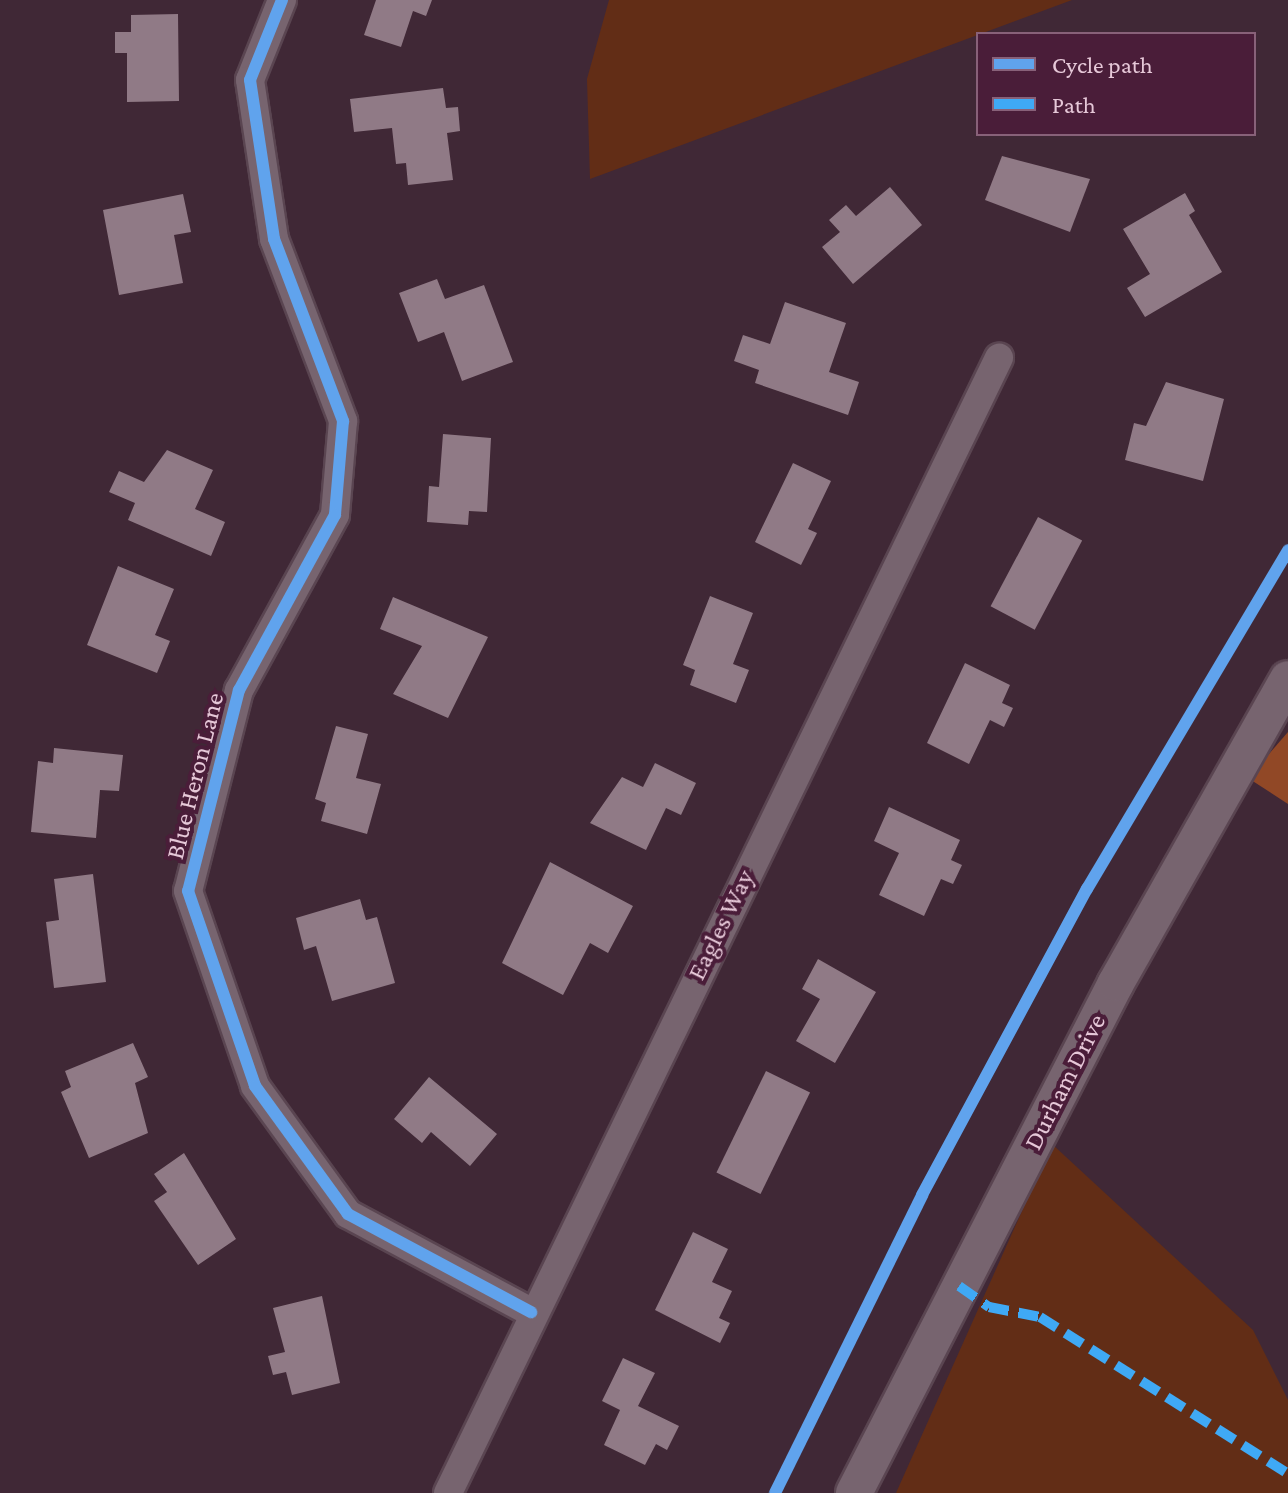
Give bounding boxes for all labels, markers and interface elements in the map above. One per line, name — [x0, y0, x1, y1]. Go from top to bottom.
legend — [976, 32, 1256, 136]
text: Cycle path — [1052, 51, 1153, 78]
text: Path — [1052, 91, 1096, 118]
street label: Blue Heron Lane — [159, 690, 231, 862]
street label: Eagles Way — [681, 865, 761, 985]
street label: Durham Drive — [1017, 1009, 1113, 1155]

